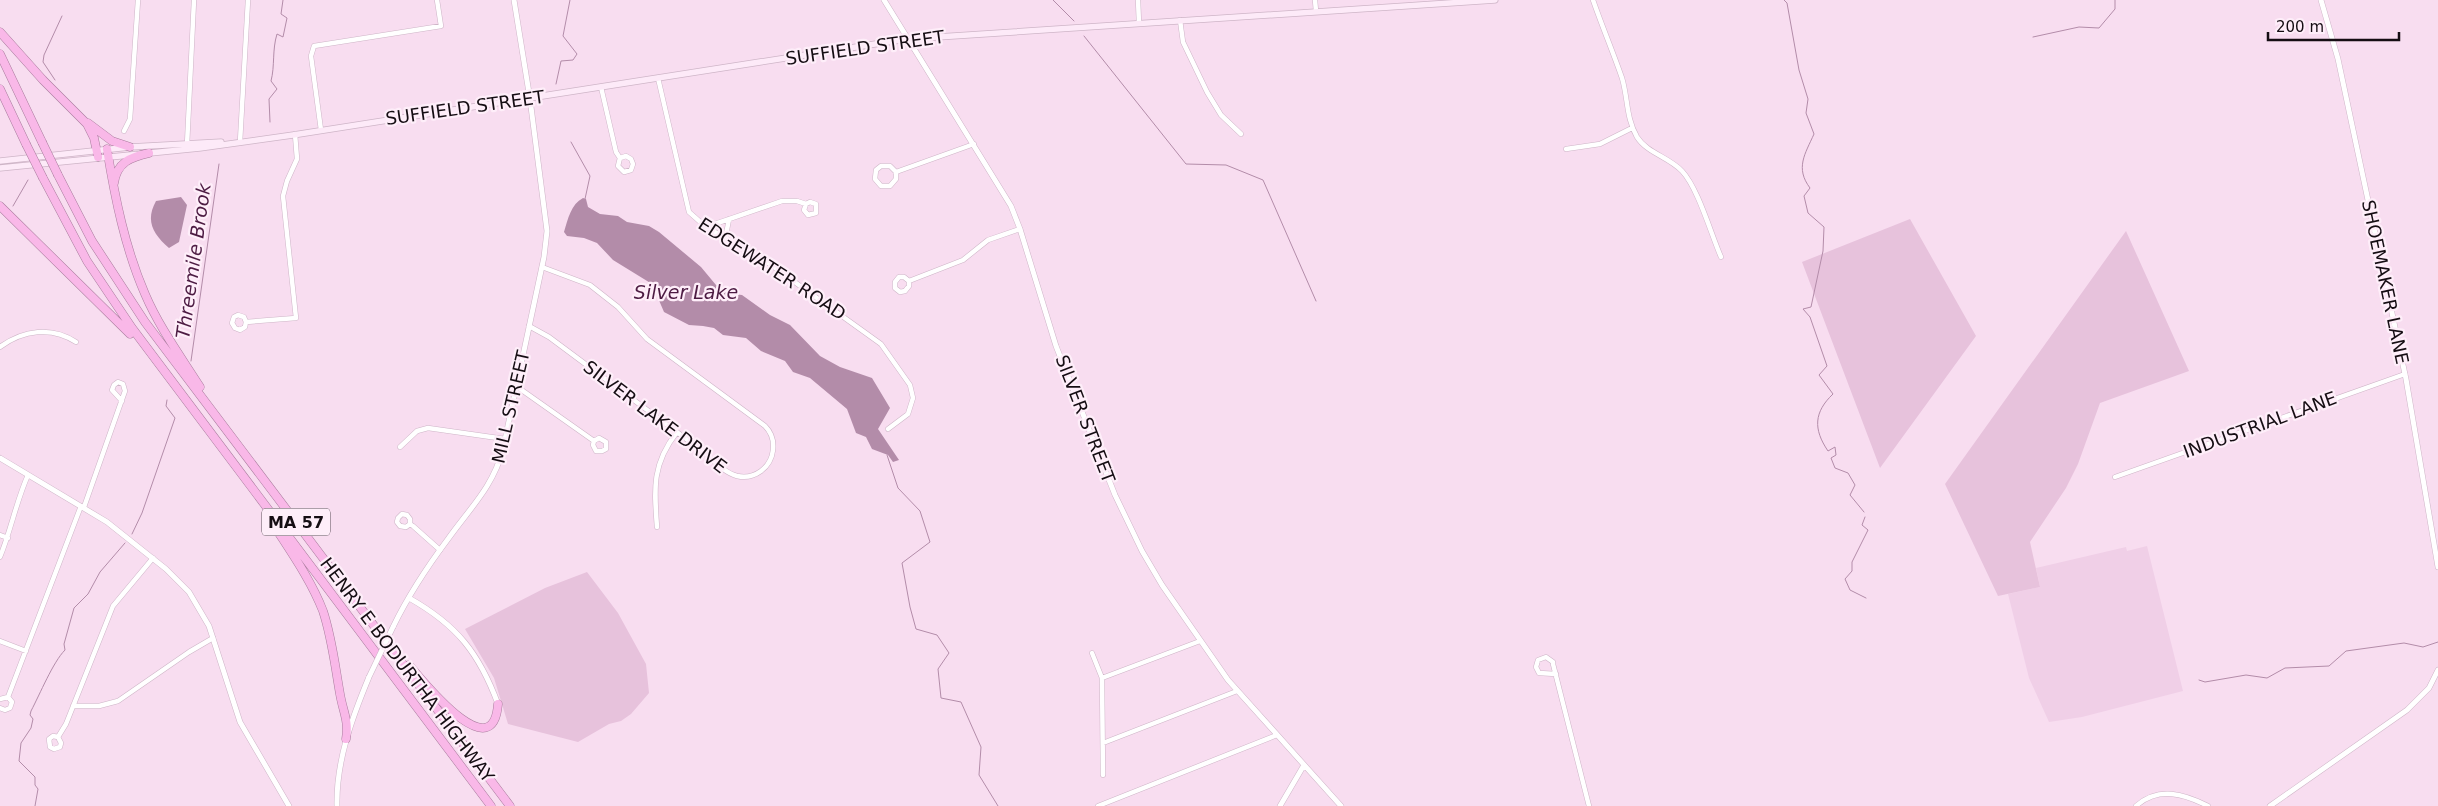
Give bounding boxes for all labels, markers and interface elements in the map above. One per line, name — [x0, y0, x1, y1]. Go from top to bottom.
scale bar — [2268, 10, 2399, 42]
text: 200 m — [2276, 18, 2324, 36]
street label: SUFFIELD STREET — [784, 26, 947, 69]
street label: SUFFIELD STREET — [384, 86, 547, 129]
water label: Threemile Brook — [171, 181, 215, 340]
street label: SHOEMAKER LANE — [2358, 198, 2413, 366]
street label: EDGEWATER ROAD — [695, 213, 850, 324]
water label: Silver Lake — [634, 281, 738, 303]
street label: MILL STREET — [487, 347, 534, 465]
street label: SILVER STREET — [1051, 352, 1120, 487]
street label: SILVER LAKE DRIVE — [580, 356, 731, 477]
street label: INDUSTRIAL LANE — [2180, 387, 2339, 462]
road number: MA 57 — [262, 508, 330, 536]
street label: HENRY E BODURTHA HIGHWAY — [316, 553, 499, 787]

